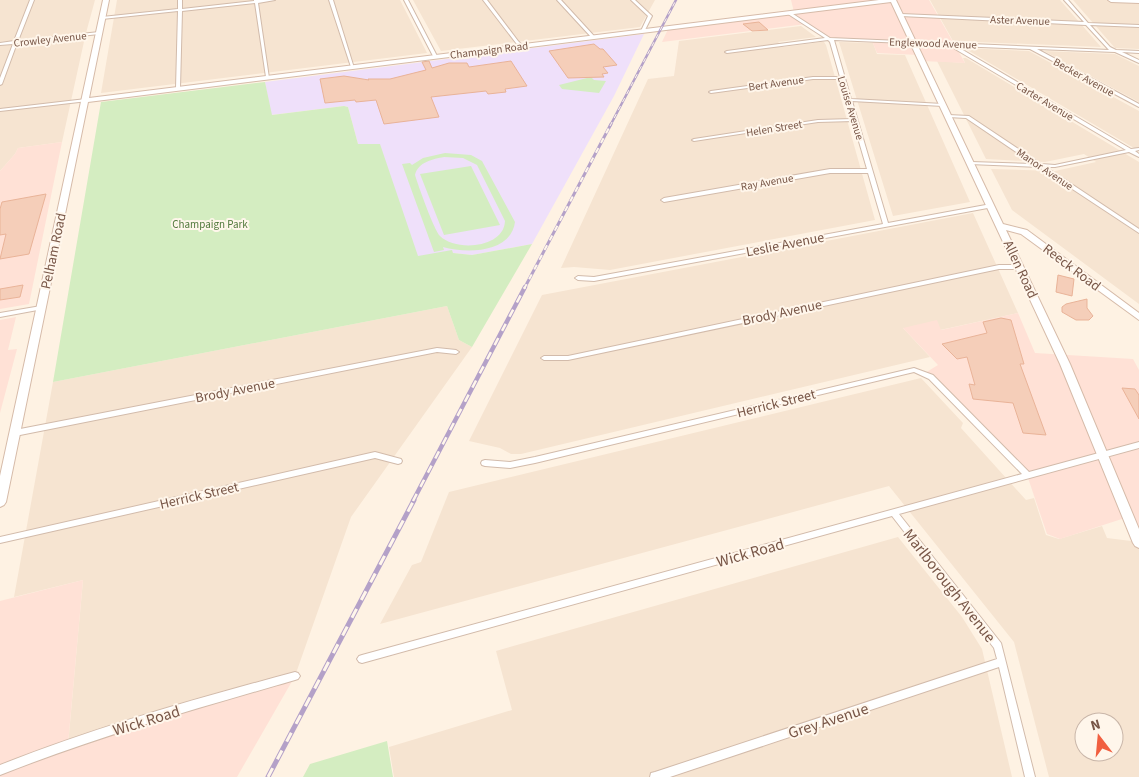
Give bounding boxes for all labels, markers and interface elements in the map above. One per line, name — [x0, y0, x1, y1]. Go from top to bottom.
street label: Aster Avenue — [990, 12, 1051, 29]
street label: Crowley Avenue — [13, 28, 88, 51]
street label: Englewood Avenue — [889, 34, 978, 53]
street label: Champaign Road — [449, 38, 529, 63]
street label: Becker Avenue — [1051, 55, 1117, 101]
street label: Bert Avenue — [748, 72, 805, 95]
street label: Louise Avenue — [834, 74, 868, 142]
street label: Carter Avenue — [1013, 78, 1077, 125]
street label: Helen Street — [745, 117, 804, 140]
street label: Manor Avenue — [1013, 145, 1076, 194]
street label: Ray Avenue — [740, 170, 795, 194]
street label: Pelham Road — [36, 211, 72, 291]
park label: Champaign Park — [172, 217, 248, 232]
street label: Leslie Avenue — [744, 228, 826, 262]
street label: Allen Road — [998, 237, 1042, 302]
street label: Reeck Road — [1038, 239, 1105, 296]
street label: Brody Avenue — [741, 295, 824, 331]
street label: Brody Avenue — [194, 373, 277, 409]
street label: Herrick Street — [735, 384, 818, 423]
street label: Herrick Street — [158, 477, 241, 515]
street label: Marlborough Avenue — [898, 524, 1001, 647]
street label: Wick Road — [714, 533, 787, 573]
street label: Grey Avenue — [785, 698, 871, 744]
street label: Wick Road — [110, 700, 183, 742]
north arrow — [1074, 712, 1124, 762]
text: N — [1088, 715, 1103, 736]

